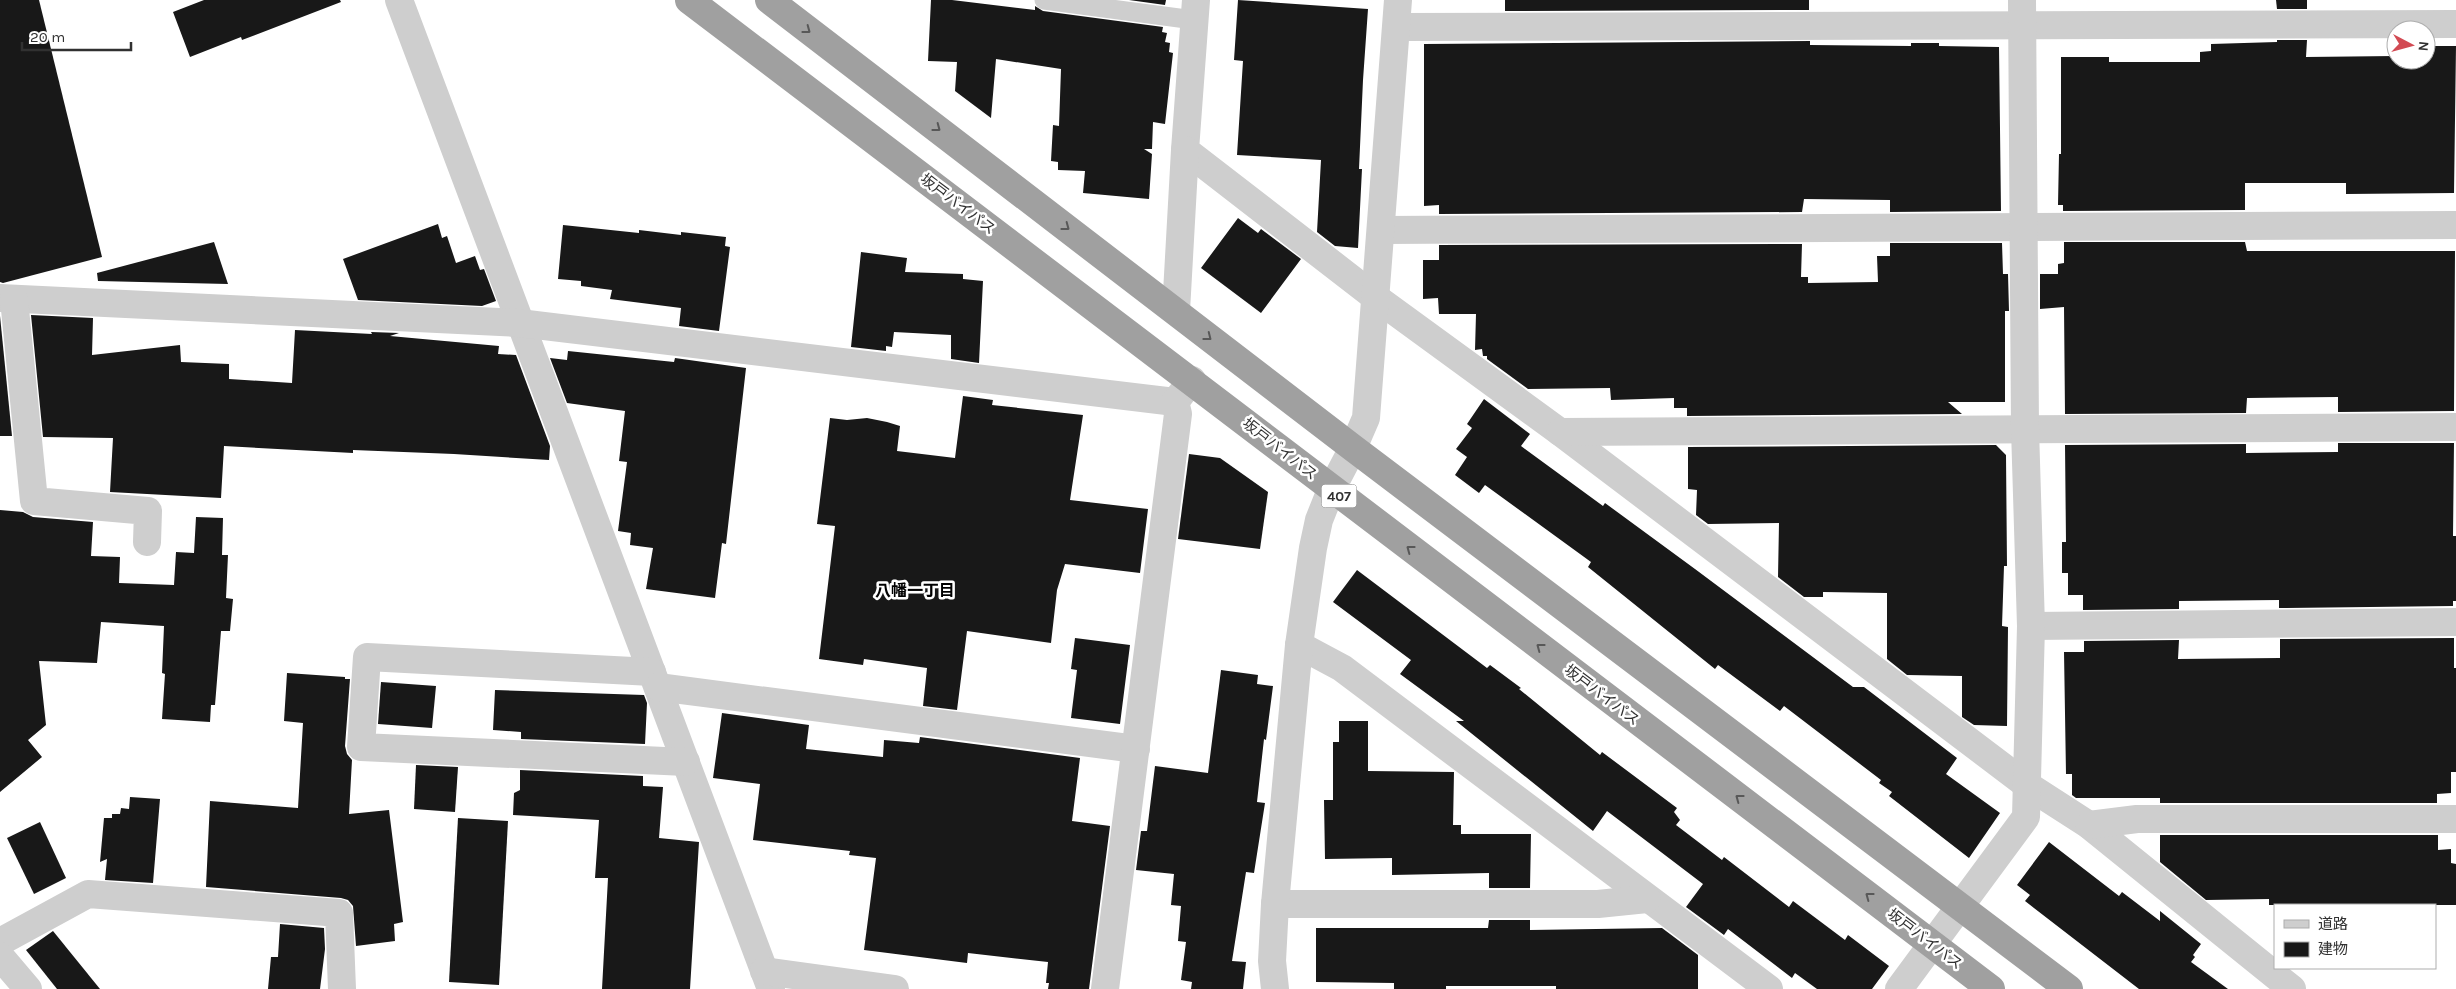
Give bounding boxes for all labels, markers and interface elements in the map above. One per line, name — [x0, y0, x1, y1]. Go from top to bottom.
scale bar — [22, 20, 131, 52]
north arrow — [2386, 20, 2436, 70]
one-way arrow — [801, 24, 810, 32]
text: 20 m — [30, 28, 65, 46]
text: N — [2414, 40, 2432, 52]
one-way arrow — [931, 123, 940, 132]
street label: 坂戸バイパス — [917, 170, 999, 238]
one-way arrow — [1060, 221, 1070, 230]
one-way arrow — [1203, 331, 1212, 340]
street label: 坂戸バイパス — [1239, 414, 1321, 484]
road number: 407 — [1322, 484, 1356, 508]
one-way arrow — [1406, 546, 1416, 555]
district label: 八幡一丁目 — [875, 581, 955, 600]
one-way arrow — [1537, 645, 1546, 653]
street label: 坂戸バイパス — [1561, 661, 1643, 729]
one-way arrow — [1735, 795, 1745, 804]
one-way arrow — [1865, 893, 1874, 902]
legend — [2274, 904, 2436, 969]
street label: 坂戸バイパス — [1884, 905, 1966, 973]
text: 道路 — [2318, 915, 2348, 933]
text: 建物 — [2318, 940, 2348, 958]

